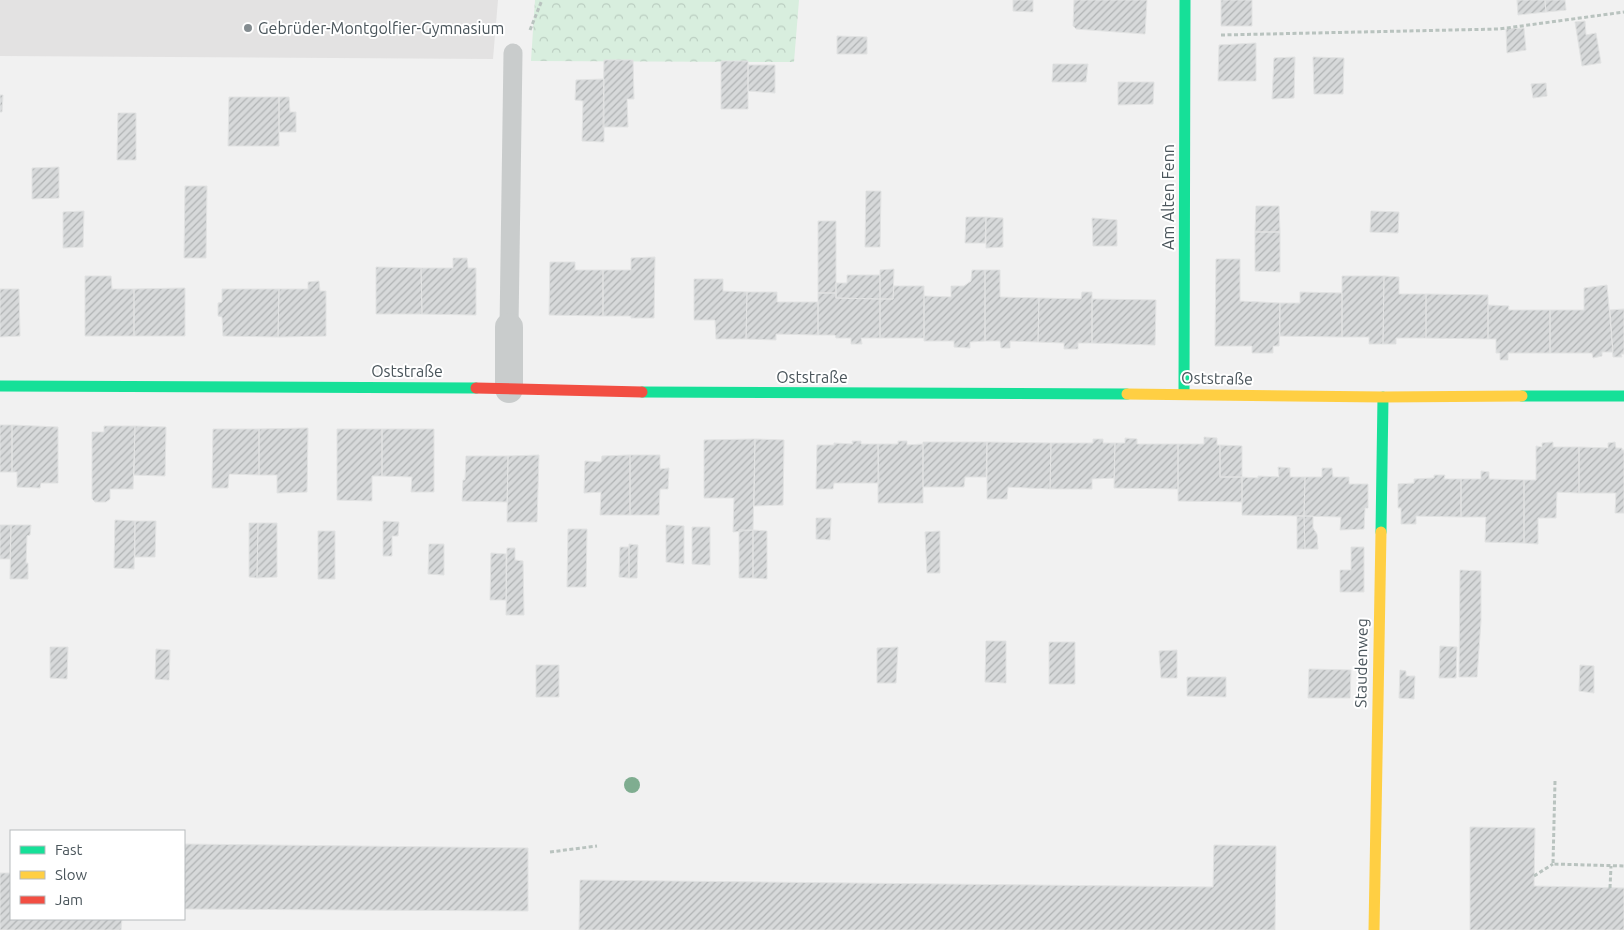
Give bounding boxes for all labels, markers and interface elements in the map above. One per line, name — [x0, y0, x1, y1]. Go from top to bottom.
place label: Gebrüder-Montgolfier-Gymnasium — [258, 19, 504, 37]
marker: Gebrüder-Montgolfier-Gymnasium — [242, 22, 254, 34]
street label: Am Alten Fenn — [1159, 144, 1177, 250]
street label: Oststraße — [371, 362, 443, 380]
street label: Oststraße — [776, 368, 848, 386]
street label: Oststraße — [1181, 368, 1253, 388]
street label: Staudenweg — [1351, 618, 1371, 708]
legend — [10, 830, 185, 920]
text: Fast — [55, 841, 83, 858]
text: Slow — [55, 866, 88, 883]
text: Jam — [55, 891, 83, 908]

